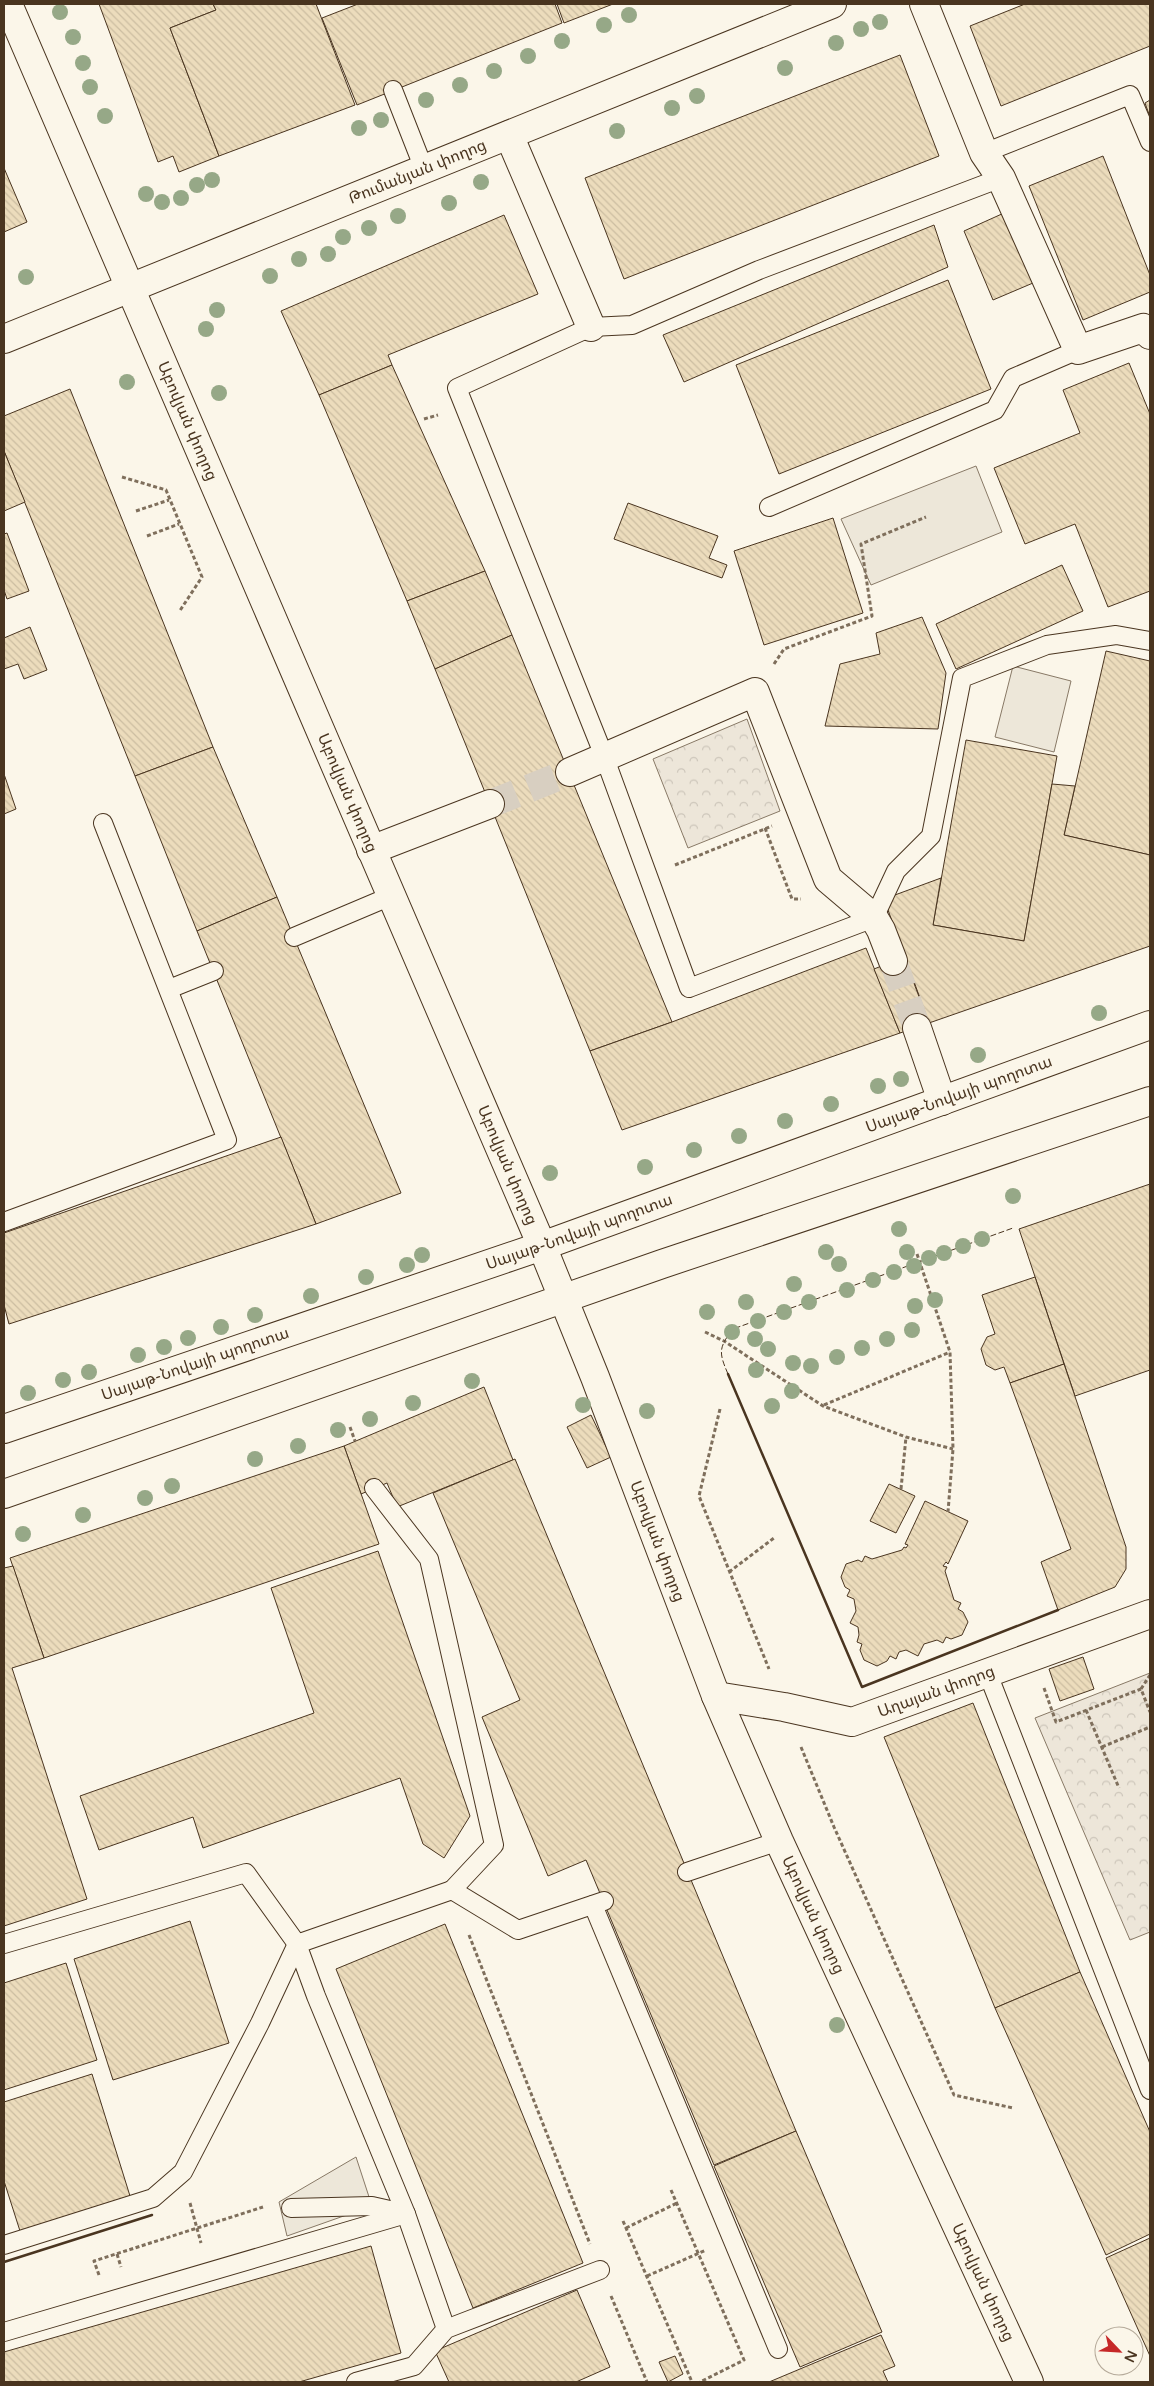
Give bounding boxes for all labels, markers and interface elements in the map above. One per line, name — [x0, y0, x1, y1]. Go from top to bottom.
street label: Թումանյան փողոց — [346, 135, 489, 209]
street label: Աբովյան փողոց — [153, 358, 222, 484]
street label: Աբովյան փողոց — [313, 730, 382, 856]
street label: Սայաթ-Նովայի պողոտա — [863, 1051, 1055, 1137]
street label: Աբովյան փողոց — [473, 1102, 542, 1228]
street label: Սայաթ-Նովայի պողոտա — [483, 1189, 675, 1274]
street label: Սայաթ-Նովայի պողոտա — [99, 1323, 292, 1405]
street label: Աբովյան փողոց — [625, 1478, 689, 1605]
street label: Աղայան փողոց — [875, 1661, 997, 1722]
street label: Աբովյան փողոց — [777, 1853, 849, 1977]
street label: Աբովյան փողոց — [947, 2220, 1019, 2345]
north arrow — [1094, 2326, 1144, 2376]
text: N — [1120, 2348, 1140, 2365]

